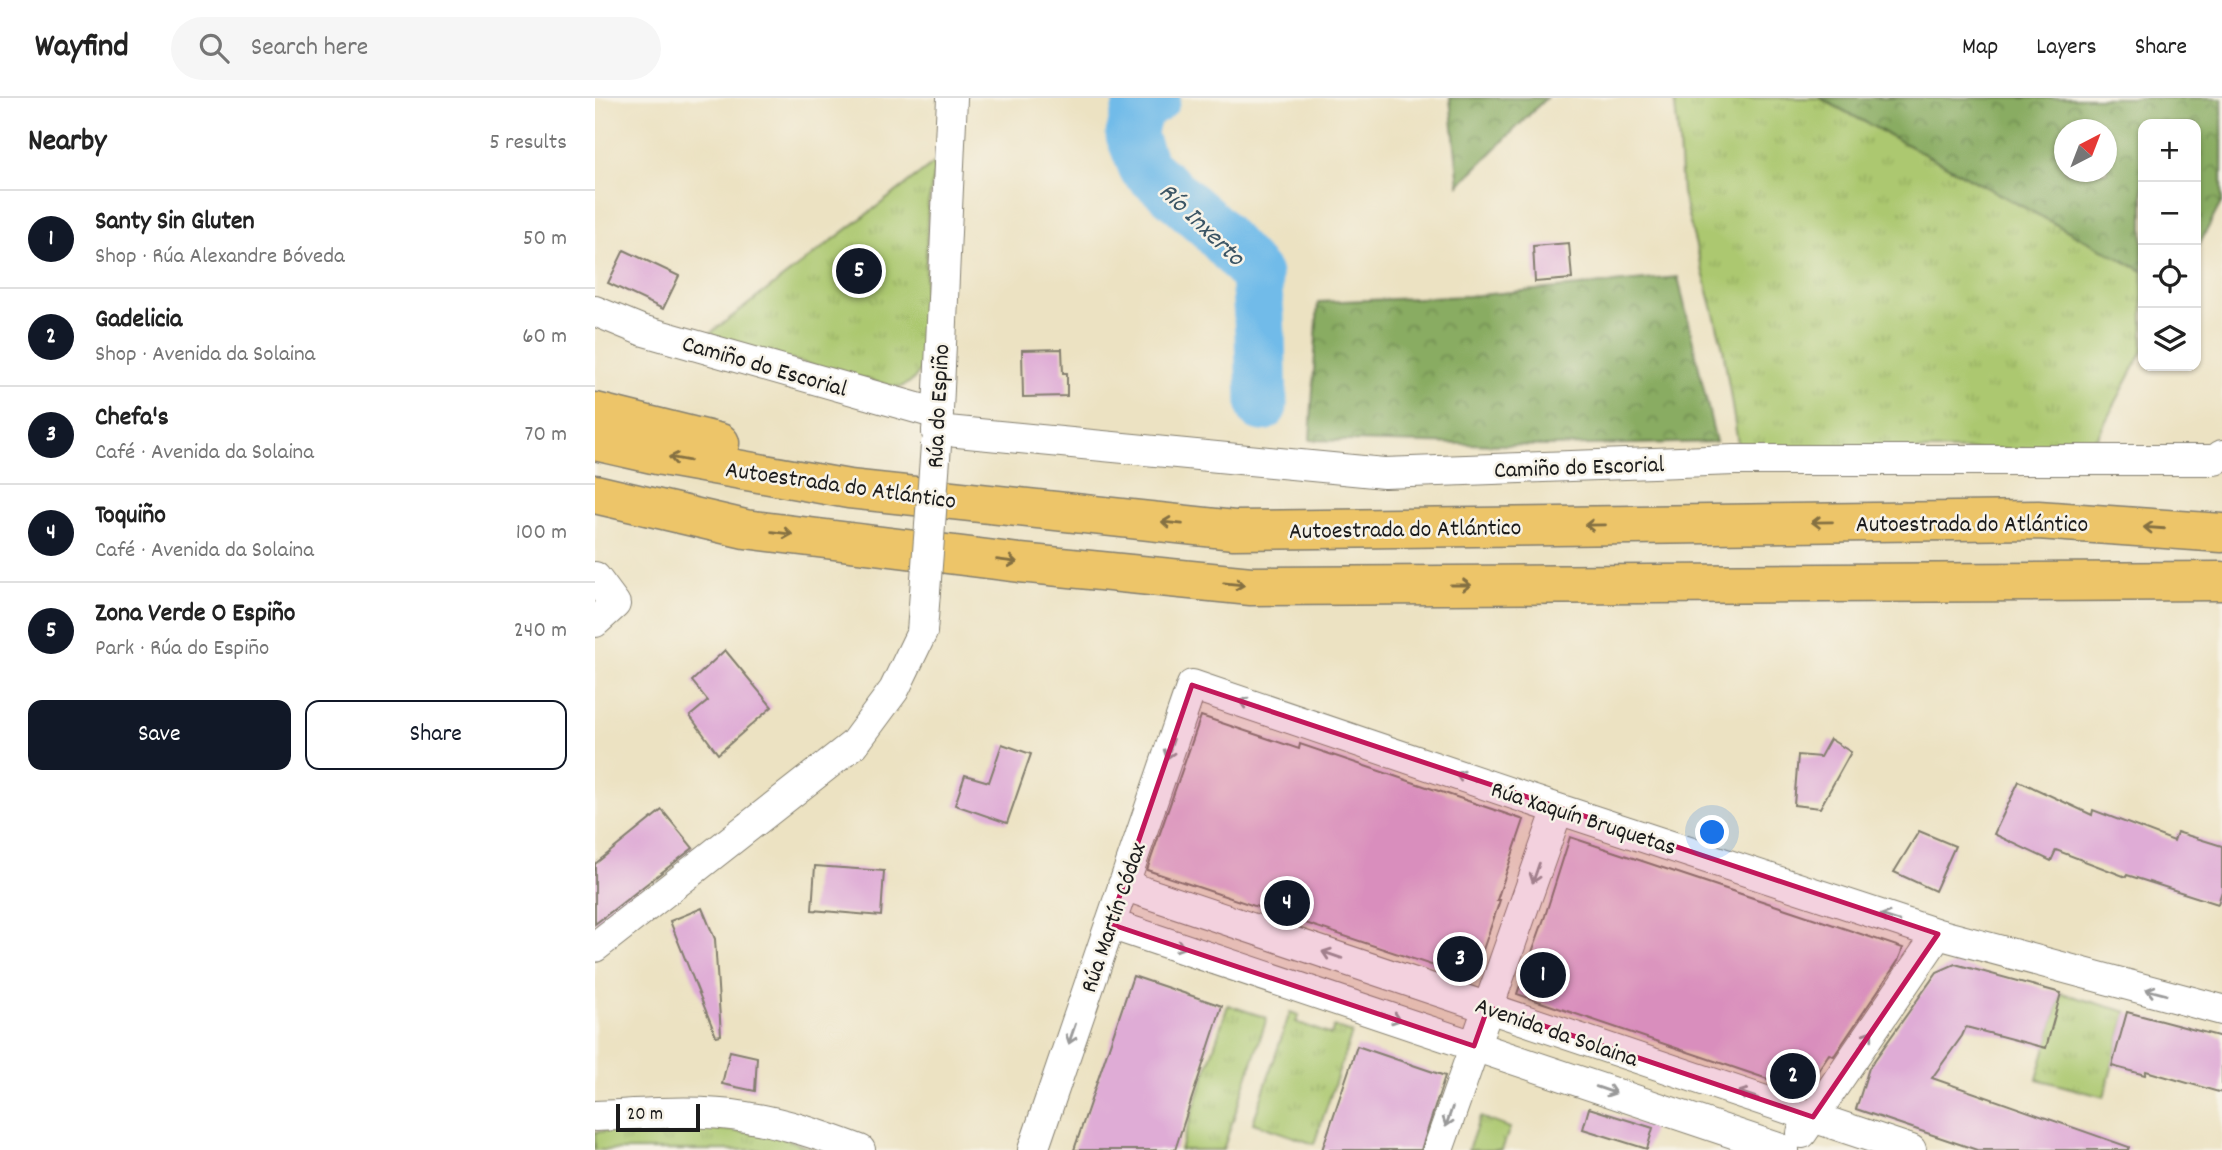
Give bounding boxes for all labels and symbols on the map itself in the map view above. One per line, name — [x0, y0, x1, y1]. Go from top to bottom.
north arrow — [2054, 119, 2117, 182]
water label: Río Inxerto — [1149, 175, 1253, 277]
pin: 5 — [836, 245, 882, 297]
street label: Camiño do Escorial — [678, 328, 851, 408]
street label: Rúa do Espiño — [920, 343, 960, 469]
street label: Camiño do Escorial — [1493, 449, 1665, 489]
one-way arrow — [668, 452, 691, 465]
street label: Autoestrada do Atlántico — [723, 454, 958, 520]
street label: Autoestrada do Atlántico — [1856, 509, 2088, 543]
street label: Autoestrada do Atlántico — [1289, 512, 1522, 550]
one-way arrow — [1811, 516, 1834, 529]
one-way arrow — [1161, 517, 1184, 530]
one-way arrow — [1584, 518, 1607, 532]
one-way arrow — [2143, 521, 2166, 534]
one-way arrow — [770, 527, 792, 540]
one-way arrow — [996, 555, 1018, 568]
one-way arrow — [1222, 578, 1244, 591]
one-way arrow — [1449, 578, 1472, 592]
one-way arrow — [1239, 697, 1261, 709]
one-way arrow — [1163, 738, 1175, 760]
one-way arrow — [1454, 770, 1476, 782]
street label: Rúa Xaquín Bruquetas — [1486, 774, 1680, 866]
your location — [1695, 815, 1729, 849]
street label: Rúa Martín Códax — [1073, 838, 1156, 998]
one-way arrow — [1528, 862, 1541, 884]
pin: 4 — [1264, 877, 1310, 929]
one-way arrow — [1879, 911, 1901, 924]
pin: 3 — [1437, 933, 1483, 985]
one-way arrow — [1163, 940, 1185, 953]
one-way arrow — [1322, 948, 1344, 960]
pin: 1 — [1520, 949, 1566, 1001]
one-way arrow — [2145, 985, 2168, 998]
street label: Avenida da Solaina — [1470, 990, 1643, 1078]
one-way arrow — [1379, 1012, 1401, 1025]
one-way arrow — [1065, 1023, 1078, 1045]
one-way arrow — [1859, 1030, 1874, 1049]
pin: 2 — [1770, 1050, 1816, 1102]
one-way arrow — [1595, 1085, 1617, 1097]
one-way arrow — [1737, 1088, 1759, 1101]
scale bar — [616, 1101, 700, 1133]
one-way arrow — [1442, 1105, 1454, 1127]

